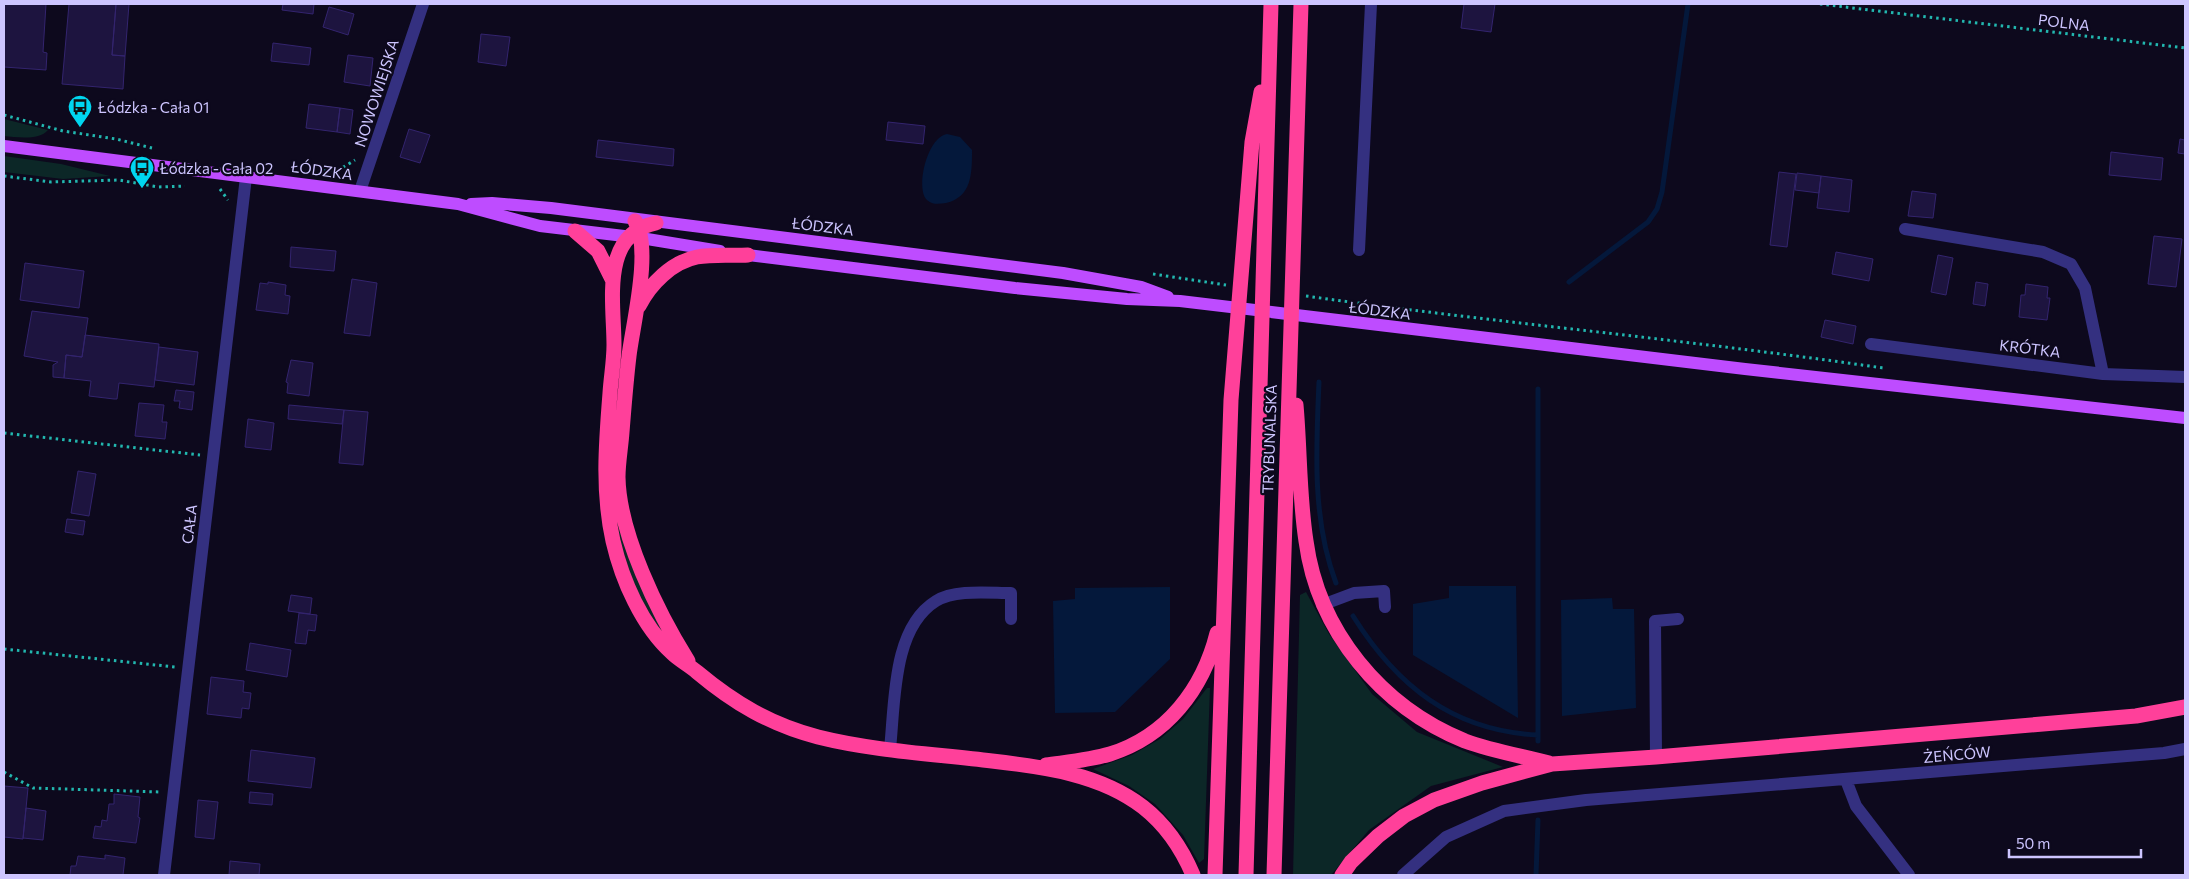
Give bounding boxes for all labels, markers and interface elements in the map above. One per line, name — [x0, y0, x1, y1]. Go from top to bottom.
street label: POLNA — [2037, 10, 2091, 34]
street label: NOWOWIEJSKA — [350, 37, 402, 149]
bus stop icon: Łódzka - Cała 01 — [67, 94, 93, 128]
place label: Łódzka - Cała 01 — [97, 98, 209, 116]
bus stop icon: Łódzka - Cała 02 — [129, 155, 155, 189]
street label: ŁÓDZKA — [289, 156, 354, 183]
place label: Łódzka - Cała 02 — [159, 159, 273, 177]
street label: ŁÓDZKA — [790, 212, 855, 239]
street label: ŁÓDZKA — [1347, 296, 1412, 323]
street label: KRÓTKA — [1998, 334, 2062, 361]
street label: TRYBUNALSKA — [1258, 384, 1280, 494]
street label: CAŁA — [178, 503, 200, 545]
street label: ŻEŃCÓW — [1922, 741, 1992, 766]
scale bar — [2009, 826, 2142, 858]
text: 50 m — [2016, 834, 2050, 852]

